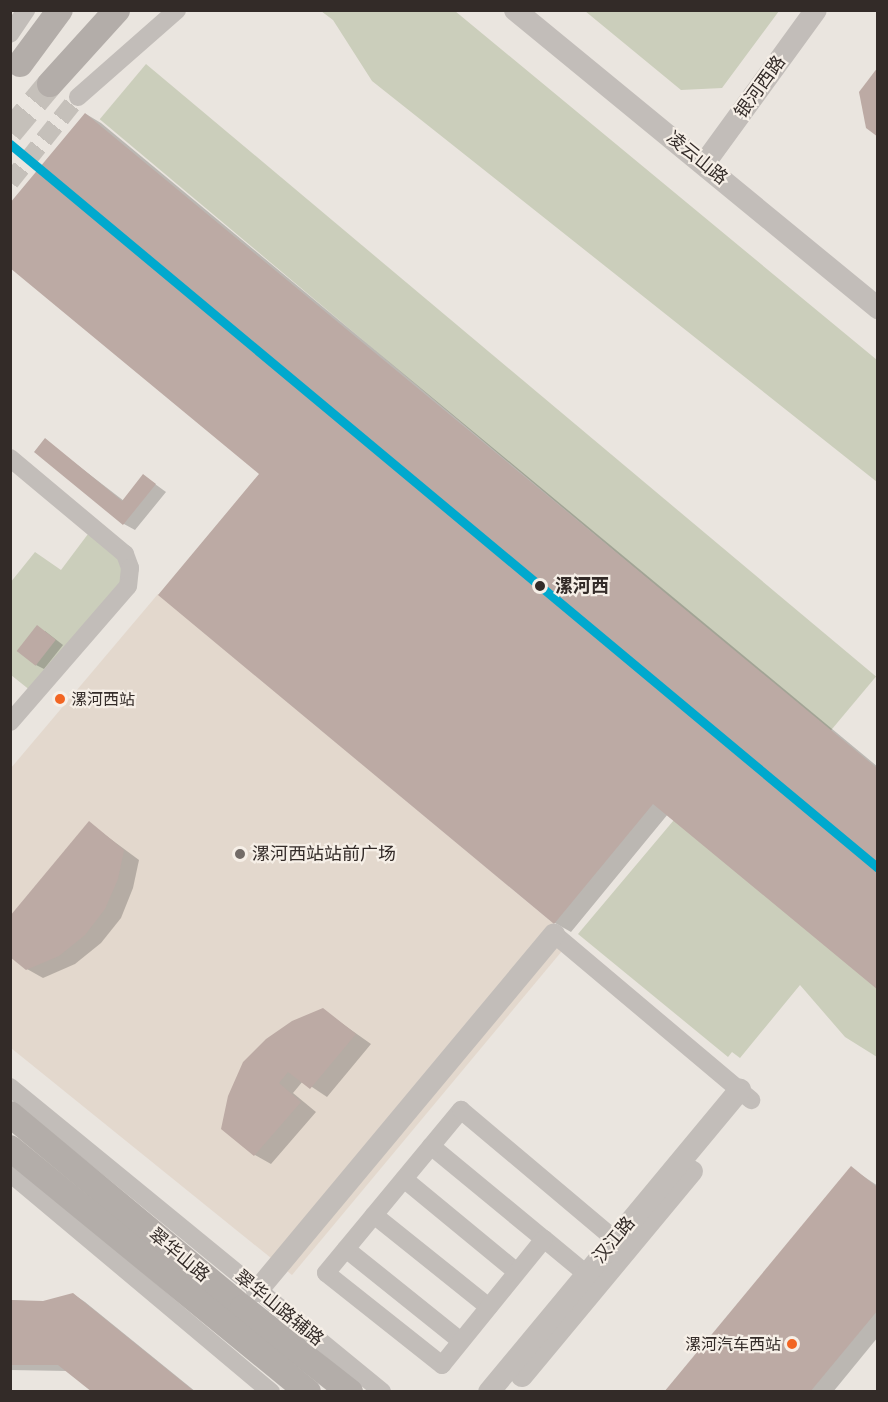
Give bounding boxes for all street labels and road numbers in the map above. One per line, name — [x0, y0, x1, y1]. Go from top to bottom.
street label: 银河西路 — [730, 52, 790, 122]
street label: 凌云山路 — [662, 127, 732, 189]
street label: 汉江路 — [588, 1212, 640, 1268]
street label: 翠华山路 — [144, 1224, 214, 1286]
street label: 翠华山路辅路 — [230, 1266, 328, 1350]

